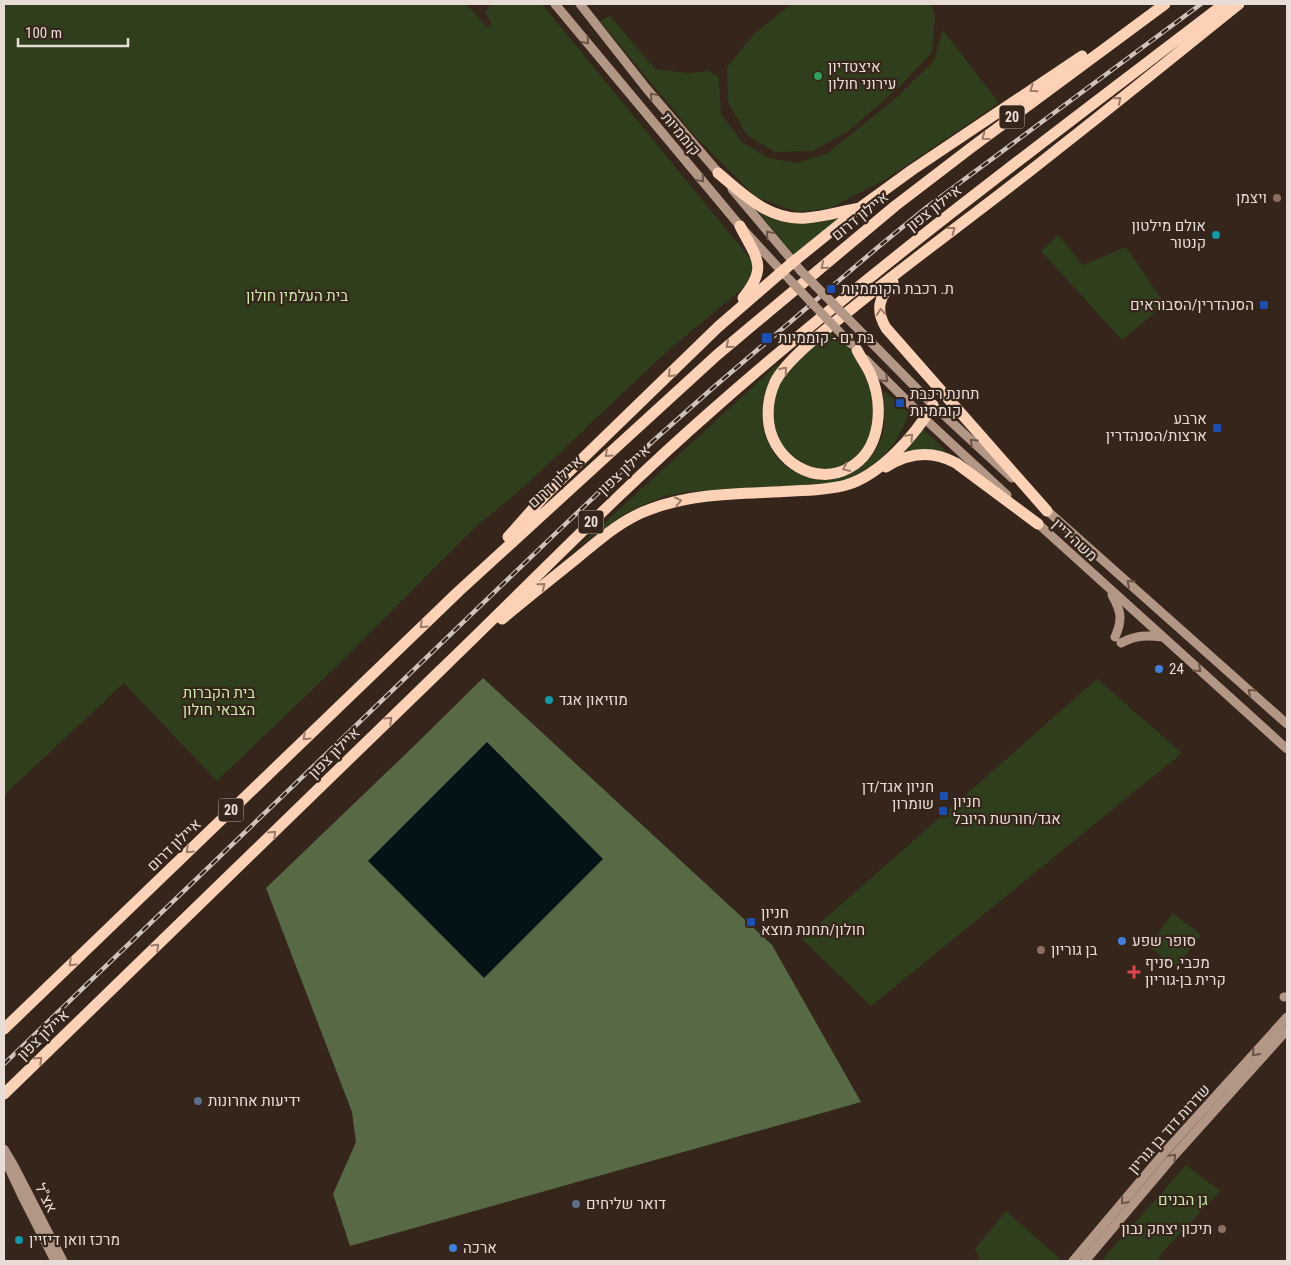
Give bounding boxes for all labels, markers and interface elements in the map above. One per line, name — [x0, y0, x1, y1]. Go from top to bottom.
scale bar — [18, 15, 128, 47]
text: 100 m — [25, 24, 62, 42]
one-way arrow — [581, 35, 589, 44]
place label: איצטדיון עירוני חולון — [828, 58, 896, 93]
marker: איצטדיון עירוני חולון — [812, 70, 824, 82]
one-way arrow — [1029, 83, 1038, 92]
one-way arrow — [650, 93, 659, 102]
one-way arrow — [1112, 98, 1121, 106]
road number: 20 — [1000, 105, 1024, 128]
street label: קוממיות — [658, 109, 704, 159]
one-way arrow — [981, 131, 991, 140]
one-way arrow — [696, 174, 705, 183]
street label: איילון צפון — [903, 181, 965, 235]
street label: איילון דרום — [828, 188, 892, 244]
place label: ויצמן — [1236, 189, 1267, 207]
marker: ויצמן — [1271, 192, 1283, 204]
place label: אולם מילטון קנטור — [1132, 217, 1206, 252]
one-way arrow — [947, 227, 956, 236]
marker: אולם מילטון קנטור — [1210, 229, 1222, 241]
one-way arrow — [767, 231, 775, 240]
one-way arrow — [820, 260, 829, 269]
place label: ת. רכבת הקוממיות — [841, 280, 954, 298]
marker: ת. רכבת הקוממיות — [825, 283, 837, 295]
park label: בית העלמין חולון — [246, 287, 348, 305]
place label: הסנהדרין/הסבוראים — [1130, 296, 1254, 314]
marker: הסנהדרין/הסבוראים — [1258, 299, 1270, 311]
one-way arrow — [875, 307, 886, 315]
place label: בת ים - קוממיות — [778, 329, 875, 347]
marker: בת ים - קוממיות — [760, 331, 774, 345]
one-way arrow — [726, 339, 735, 348]
one-way arrow — [778, 367, 787, 376]
one-way arrow — [667, 368, 676, 377]
one-way arrow — [879, 373, 888, 382]
place label: תחנת רכבת קוממיות — [910, 385, 979, 420]
marker: תחנת רכבת קוממיות — [894, 397, 906, 409]
place label: ארבע ארצות/הסנהדרין — [1106, 410, 1207, 445]
marker: ארבע ארצות/הסנהדרין — [1211, 422, 1223, 434]
one-way arrow — [904, 433, 913, 442]
one-way arrow — [970, 439, 979, 448]
street label: איילון צפון — [594, 441, 654, 499]
one-way arrow — [605, 448, 614, 457]
street label: איילון דרום — [524, 452, 586, 512]
one-way arrow — [842, 462, 851, 473]
one-way arrow — [674, 496, 682, 507]
road number: 20 — [578, 511, 604, 534]
street label: משה דיין — [1049, 515, 1101, 565]
one-way arrow — [1127, 580, 1136, 589]
one-way arrow — [537, 583, 546, 592]
one-way arrow — [420, 619, 429, 628]
place label: 24 — [1169, 660, 1184, 678]
marker: 24 — [1153, 663, 1165, 675]
one-way arrow — [1193, 663, 1202, 672]
park label: בית הקברות הצבאי חולון — [183, 684, 255, 719]
one-way arrow — [1248, 688, 1257, 697]
place label: מוזיאון אגד — [559, 691, 628, 709]
marker: מוזיאון אגד — [543, 694, 555, 706]
one-way arrow — [383, 717, 392, 726]
street label: איילון צפון — [305, 724, 363, 782]
one-way arrow — [303, 731, 312, 740]
place label: חניון אגד/דן שומרון — [862, 778, 934, 813]
marker: חניון אגד/דן שומרון — [938, 790, 950, 802]
place label: חניון אגד/חורשת היובל — [953, 793, 1061, 828]
road number: 20 — [218, 798, 244, 822]
marker: חניון אגד/חורשת היובל — [937, 805, 949, 817]
street label: איילון דרום — [143, 815, 205, 875]
one-way arrow — [267, 831, 276, 840]
one-way arrow — [186, 844, 195, 853]
place label: חניון חולון/תחנת מוצא — [761, 904, 865, 939]
marker: חניון חולון/תחנת מוצא — [745, 916, 757, 928]
place label: סופר שפע — [1132, 932, 1196, 950]
marker: סופר שפע — [1116, 935, 1128, 947]
place label: בן גוריון — [1051, 941, 1098, 959]
one-way arrow — [150, 944, 159, 953]
marker: בן גוריון — [1035, 944, 1047, 956]
place label: מכבי, סניף קרית בן-גוריון — [1145, 954, 1226, 989]
one-way arrow — [69, 957, 78, 966]
marker: מכבי, סניף קרית בן-גוריון — [1127, 965, 1141, 979]
street label: איילון צפון — [13, 1006, 73, 1064]
one-way arrow — [1252, 1048, 1261, 1057]
one-way arrow — [33, 1057, 42, 1066]
street label: שדרות דוד בן גוריון — [1124, 1080, 1214, 1178]
place label: ידיעות אחרונות — [208, 1092, 301, 1110]
marker: ידיעות אחרונות — [192, 1095, 204, 1107]
one-way arrow — [1167, 1154, 1176, 1163]
street label: אצ"ל — [31, 1180, 61, 1216]
park label: גן הבנים — [1158, 1191, 1208, 1209]
place label: דואר שליחים — [586, 1195, 666, 1213]
one-way arrow — [1121, 1195, 1129, 1204]
marker: דואר שליחים — [570, 1198, 582, 1210]
place label: תיכון יצחק נבון — [1121, 1220, 1212, 1238]
marker: תיכון יצחק נבון — [1216, 1223, 1228, 1235]
place label: מרכז וואן דיזיין — [29, 1231, 120, 1249]
marker: מרכז וואן דיזיין — [13, 1234, 25, 1246]
place label: ארכה — [463, 1239, 497, 1257]
marker: ארכה — [447, 1242, 459, 1254]

